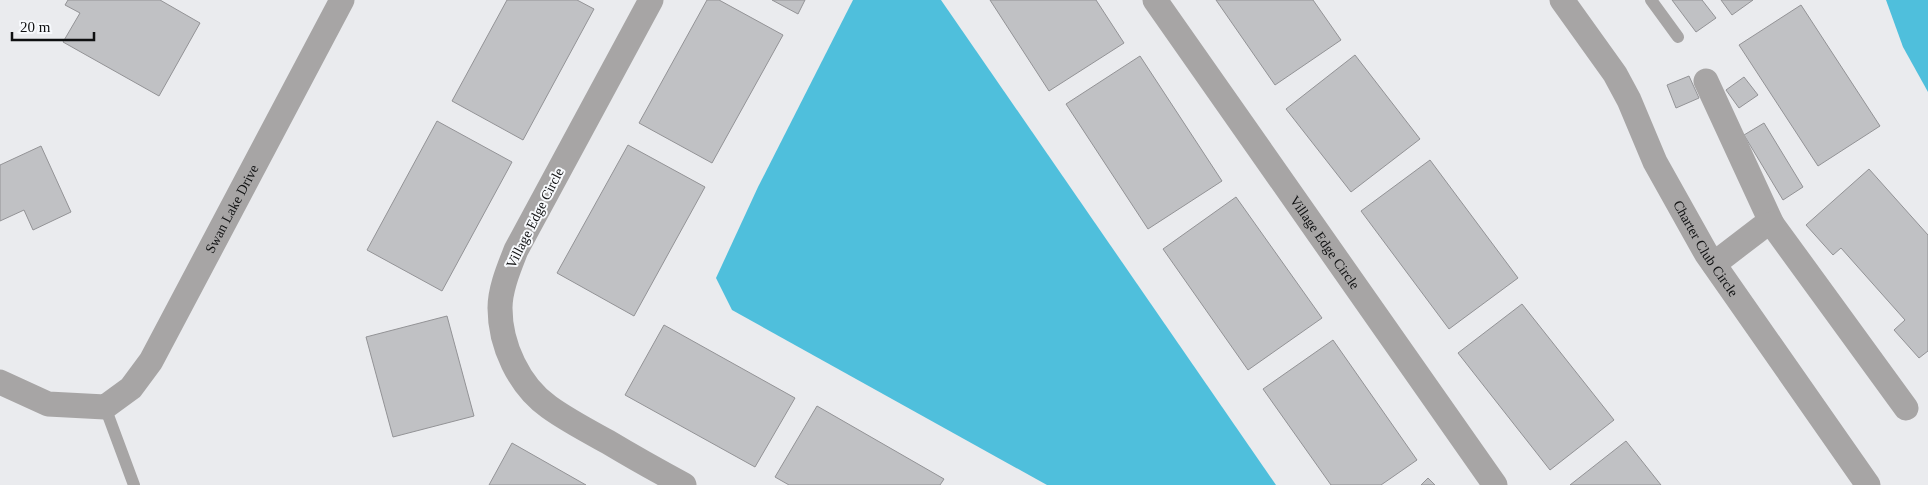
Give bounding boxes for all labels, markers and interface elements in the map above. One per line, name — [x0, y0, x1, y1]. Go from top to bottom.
scale bar — [12, 10, 95, 42]
text: 20 m — [20, 19, 51, 35]
street label: Swan Lake Drive — [202, 162, 261, 256]
street label: Village Edge Circle — [503, 165, 567, 271]
street label: Village Edge Circle — [1287, 193, 1363, 292]
street label: Charter Club Circle — [1670, 198, 1741, 299]

